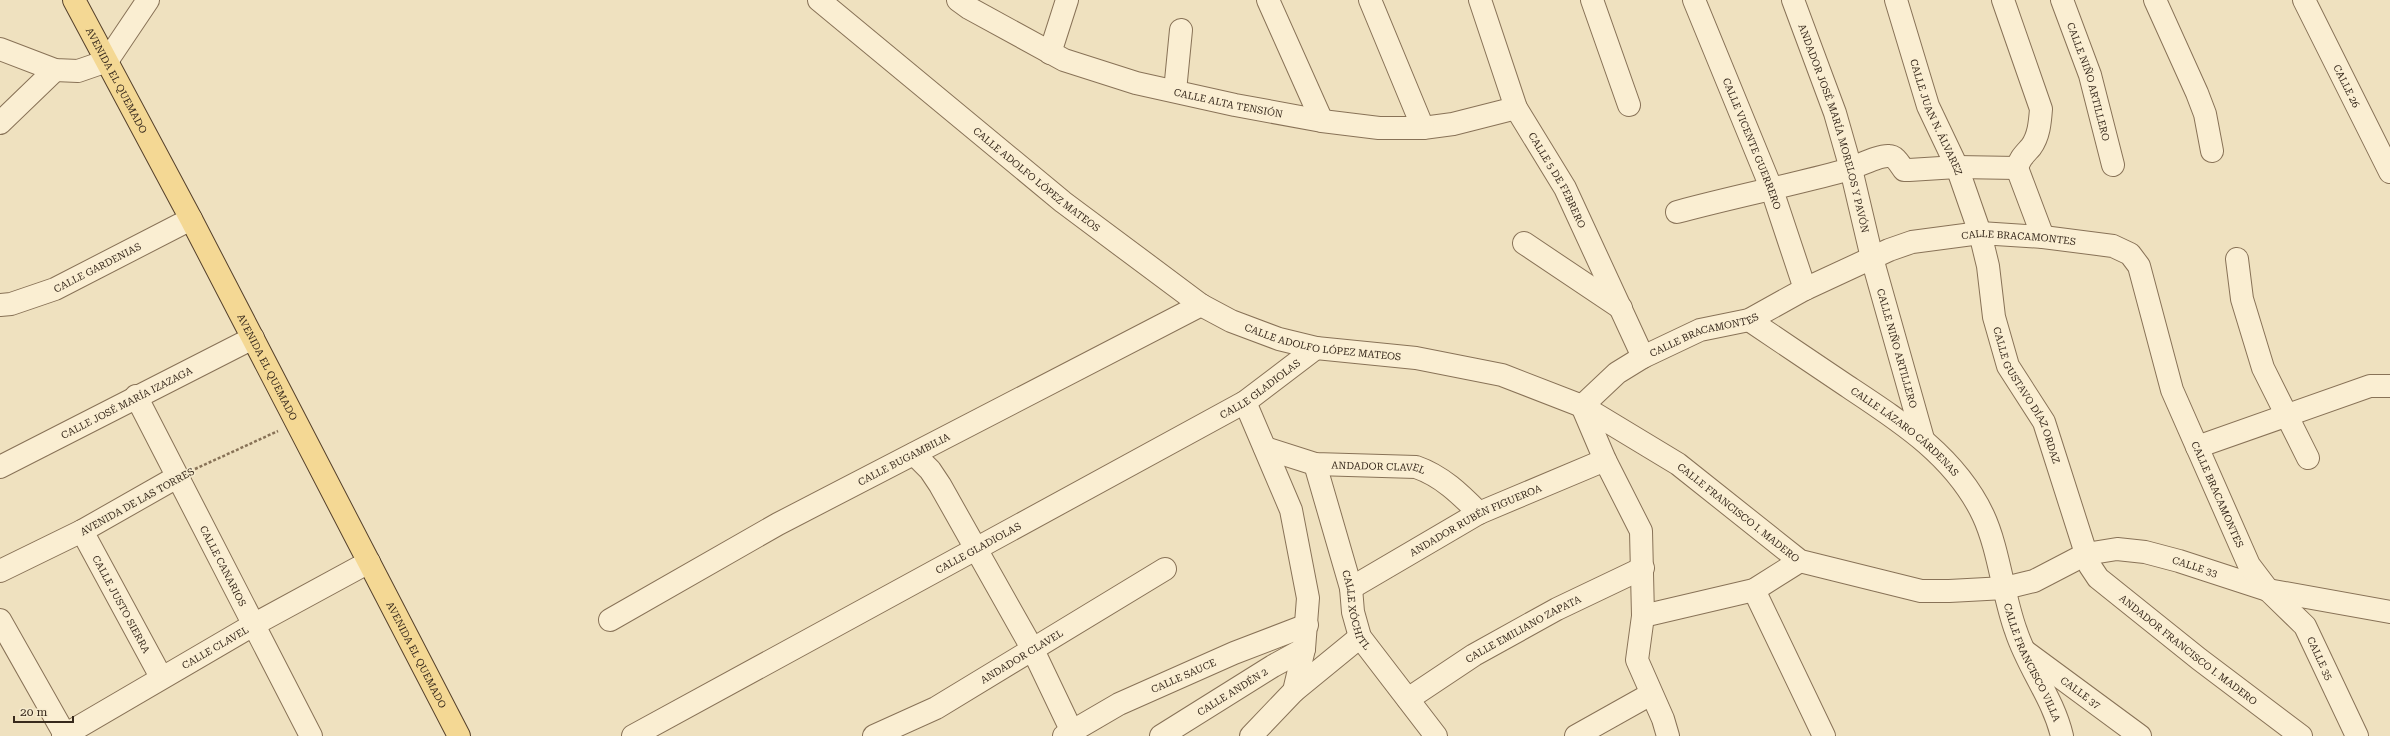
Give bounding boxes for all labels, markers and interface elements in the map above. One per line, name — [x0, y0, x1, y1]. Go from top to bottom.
street label: CALLE NIÑO ARTILLERO — [2065, 21, 2112, 142]
street label: ANDADOR JOSÉ MARÍA MORELOS Y PAVÓN — [1796, 22, 1871, 234]
street label: AVENIDA EL QUEMADO — [84, 26, 149, 135]
street label: CALLE JUAN N. ÁLVAREZ — [1908, 58, 1964, 177]
street label: CALLE 26 — [2331, 63, 2362, 110]
street label: CALLE VICENTE GUERRERO — [1721, 76, 1783, 211]
street label: CALLE ALTA TENSIÓN — [1173, 87, 1284, 120]
street label: CALLE ADOLFO LÓPEZ MATEOS — [971, 125, 1102, 234]
street label: CALLE 5 DE FEBRERO — [1526, 130, 1588, 230]
street label: CALLE BRACAMONTES — [1961, 228, 2077, 247]
street label: CALLE GARDENIAS — [52, 241, 143, 295]
street label: CALLE NIÑO ARTILLERO — [1875, 287, 1919, 409]
street label: CALLE BRACAMONTES — [1648, 311, 1761, 359]
street label: AVENIDA EL QUEMADO — [235, 312, 299, 422]
street label: CALLE ADOLFO LÓPEZ MATEOS — [1243, 322, 1402, 362]
street label: CALLE GUSTAVO DÍAZ ORDAZ — [1991, 326, 2062, 465]
street label: CALLE GLADIOLAS — [1218, 357, 1302, 421]
street label: CALLE JOSÉ MARÍA IZAZAGA — [59, 365, 194, 441]
street label: CALLE LÁZARO CÁRDENAS — [1849, 385, 1961, 478]
street label: CALLE BUGAMBILIA — [856, 431, 952, 488]
street label: CALLE BRACAMONTES — [2189, 440, 2246, 549]
street label: ANDADOR CLAVEL — [1331, 459, 1427, 476]
street label: CALLE FRANCISCO I. MADERO — [1675, 461, 1802, 565]
street label: AVENIDA DE LAS TORRES — [78, 465, 196, 537]
street label: ANDADOR RUBÉN FIGUEROA — [1408, 482, 1543, 559]
street label: CALLE GLADIOLAS — [934, 520, 1023, 576]
street label: CALLE CANARIOS — [198, 524, 248, 608]
street label: CALLE JUSTO SIERRA — [90, 553, 152, 655]
street label: CALLE 33 — [2171, 554, 2219, 579]
street label: CALLE XÓCHITL — [1340, 569, 1373, 652]
street label: CALLE EMILIANO ZAPATA — [1464, 593, 1583, 665]
street label: ANDADOR FRANCISCO I. MADERO — [2117, 593, 2259, 707]
street label: AVENIDA EL QUEMADO — [384, 600, 449, 710]
street label: CALLE FRANCISCO VILLA — [2002, 602, 2062, 723]
street label: CALLE CLAVEL — [180, 624, 250, 671]
street label: ANDADOR CLAVEL — [979, 627, 1065, 686]
street label: CALLE 35 — [2305, 635, 2335, 682]
street label: CALLE SAUCE — [1149, 657, 1218, 695]
street label: CALLE ANDÉN 2 — [1195, 666, 1270, 718]
street label: CALLE 37 — [2058, 674, 2103, 711]
scale bar — [14, 698, 73, 724]
text: 20 m — [20, 705, 47, 719]

